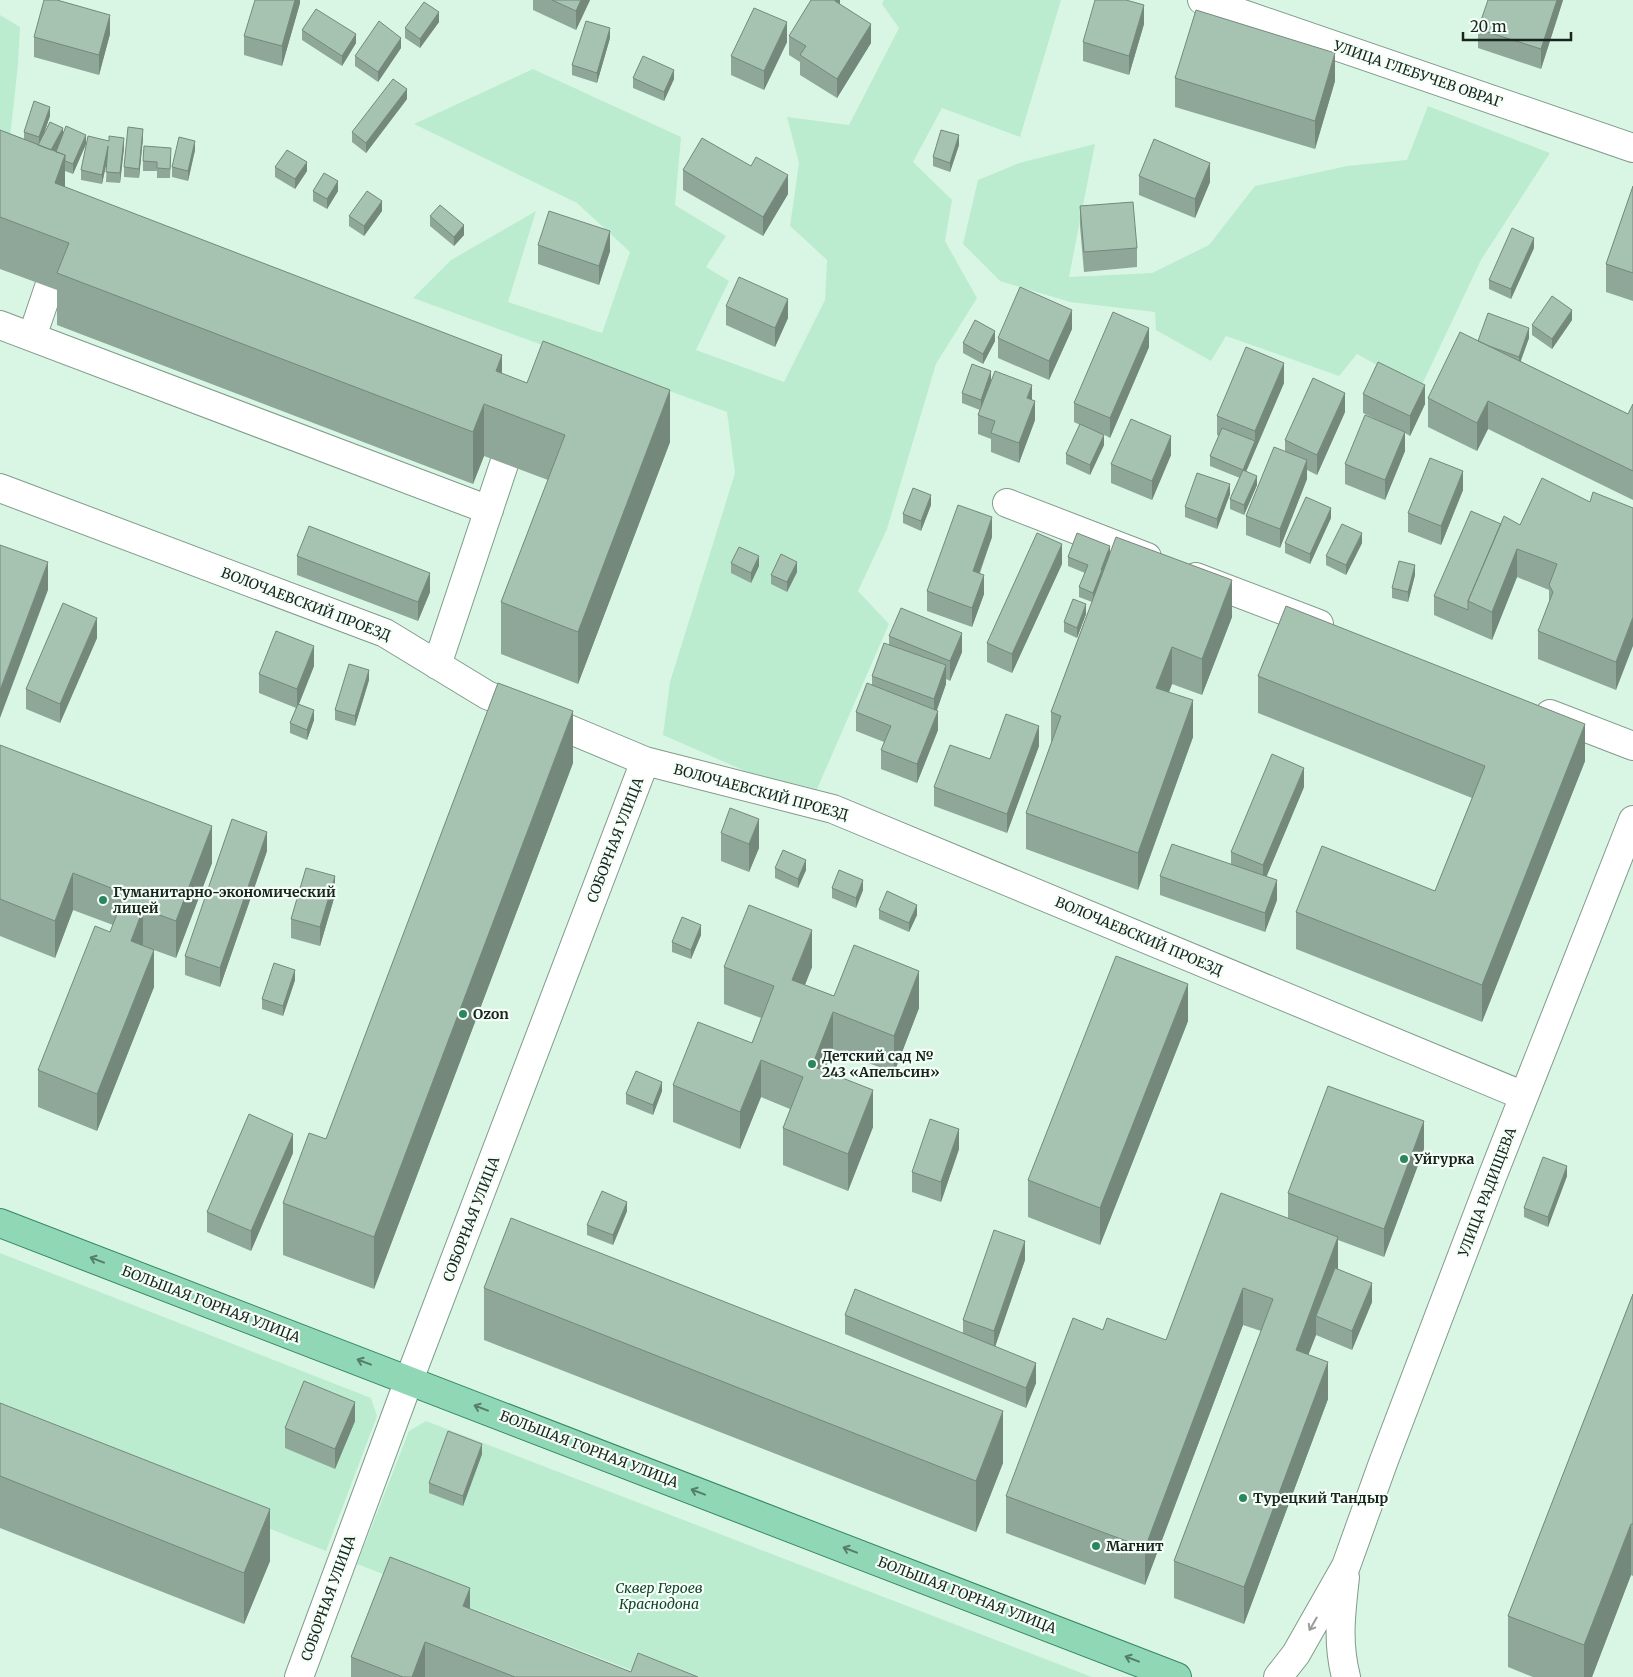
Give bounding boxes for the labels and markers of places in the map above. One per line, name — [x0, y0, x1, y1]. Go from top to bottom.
place label: Гуманитарно-экономический лицей — [113, 883, 336, 917]
marker: Гуманитарно-экономический лицей — [97, 894, 109, 906]
place label: Ozon — [473, 1005, 509, 1023]
marker: Ozon — [457, 1008, 469, 1020]
place label: Детский сад № 243 «Апельсин» — [822, 1047, 940, 1081]
marker: Детский сад № 243 «Апельсин» — [806, 1058, 818, 1070]
place label: Уйгурка — [1413, 1150, 1474, 1168]
marker: Уйгурка — [1398, 1153, 1410, 1165]
place label: Турецкий Тандыр — [1253, 1489, 1388, 1507]
marker: Турецкий Тандыр — [1237, 1492, 1249, 1504]
place label: Магнит — [1106, 1537, 1164, 1555]
marker: Магнит — [1090, 1540, 1102, 1552]

